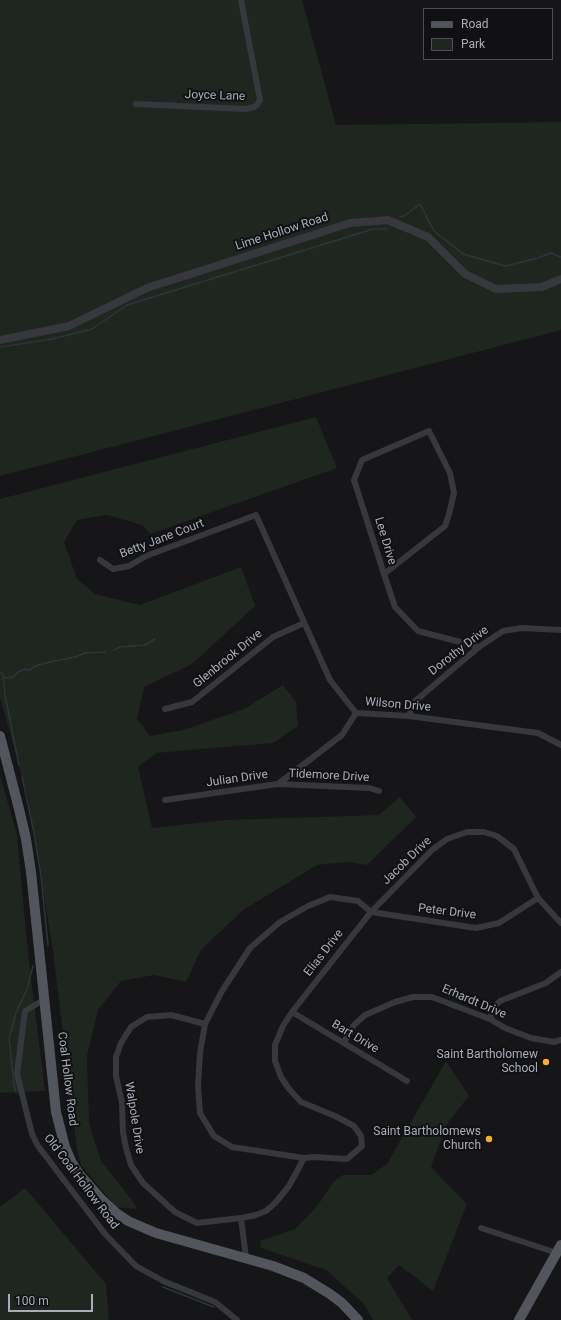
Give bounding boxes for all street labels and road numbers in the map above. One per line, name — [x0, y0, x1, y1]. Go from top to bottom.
street label: Joyce Lane — [184, 88, 246, 104]
street label: Lime Hollow Road — [234, 210, 330, 254]
street label: Lee Drive — [371, 515, 399, 567]
street label: Betty Jane Court — [118, 516, 206, 562]
street label: Dorothy Drive — [426, 623, 492, 679]
street label: Glenbrook Drive — [191, 627, 265, 691]
street label: Wilson Drive — [364, 695, 432, 715]
street label: Tidemore Drive — [288, 767, 370, 785]
street label: Julian Drive — [205, 768, 269, 790]
street label: Jacob Drive — [379, 834, 435, 888]
street label: Peter Drive — [417, 901, 477, 923]
street label: Elias Drive — [301, 927, 347, 979]
street label: Erhardt Drive — [440, 982, 508, 1022]
street label: Bart Drive — [329, 1017, 381, 1057]
street label: Coal Hollow Road — [54, 1031, 80, 1127]
street label: Walpole Drive — [121, 1081, 147, 1155]
street label: Old Coal Hollow Road — [40, 1132, 122, 1232]

